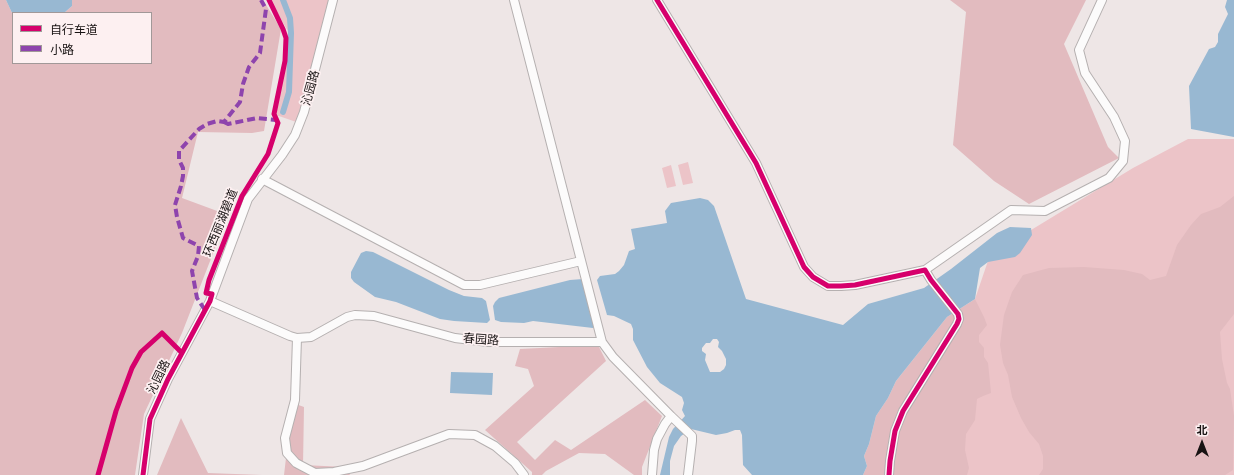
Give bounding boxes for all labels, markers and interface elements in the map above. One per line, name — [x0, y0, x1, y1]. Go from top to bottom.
legend — [12, 12, 152, 64]
text: 自行车道 — [50, 23, 98, 37]
text: 小路 — [50, 43, 74, 57]
street label: 沁园路 — [299, 69, 323, 107]
street label: 环西丽湖碧道 — [201, 187, 241, 259]
street label: 春园路 — [463, 332, 499, 348]
street label: 沁园路 — [145, 358, 173, 396]
north arrow — [1182, 423, 1222, 463]
text: 北 — [1197, 424, 1208, 437]

